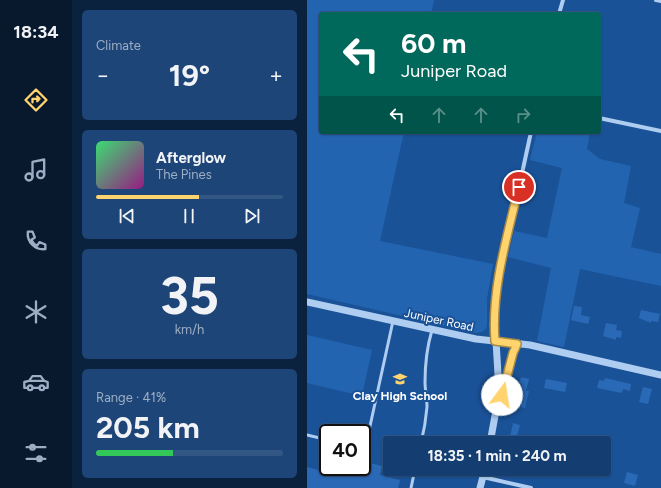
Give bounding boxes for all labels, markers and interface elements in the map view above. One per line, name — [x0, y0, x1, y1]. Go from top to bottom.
text: 18:34 — [13, 21, 59, 43]
text: 60 m — [401, 26, 466, 60]
icon: left — [335, 28, 387, 80]
text: Climate — [96, 38, 141, 53]
text: 19° — [169, 57, 210, 94]
text: Juniper Road — [401, 60, 507, 82]
text: − — [96, 62, 110, 89]
text: + — [269, 62, 283, 89]
icon: directions — [22, 86, 50, 114]
icon: left — [386, 104, 408, 126]
icon: ahead — [428, 104, 450, 126]
icon: ahead — [470, 104, 492, 126]
icon: right — [512, 104, 534, 126]
text: Afterglow — [156, 149, 226, 167]
icon: music — [22, 156, 50, 184]
text: The Pines — [156, 167, 212, 182]
pin — [502, 170, 536, 204]
icon: arrive — [508, 176, 530, 198]
icon: previous — [116, 205, 138, 227]
icon: pause — [178, 205, 200, 227]
icon: next — [241, 205, 263, 227]
icon: phone — [22, 227, 50, 255]
text: 35 — [160, 265, 219, 327]
icon: climate — [22, 298, 50, 326]
street label: Juniper Road — [403, 306, 475, 334]
text: km/h — [175, 322, 204, 337]
icon: car — [22, 368, 50, 396]
school or university icon: Clay High School — [392, 371, 408, 387]
position arrow — [481, 374, 523, 416]
place label: Clay High School — [353, 389, 447, 403]
text: Range · 41% — [96, 390, 166, 405]
text: 205 km — [96, 409, 200, 446]
speed limit sign: 40 — [319, 424, 371, 476]
icon: filters — [22, 439, 50, 467]
text: 18:35 · 1 min · 240 m — [427, 447, 567, 465]

